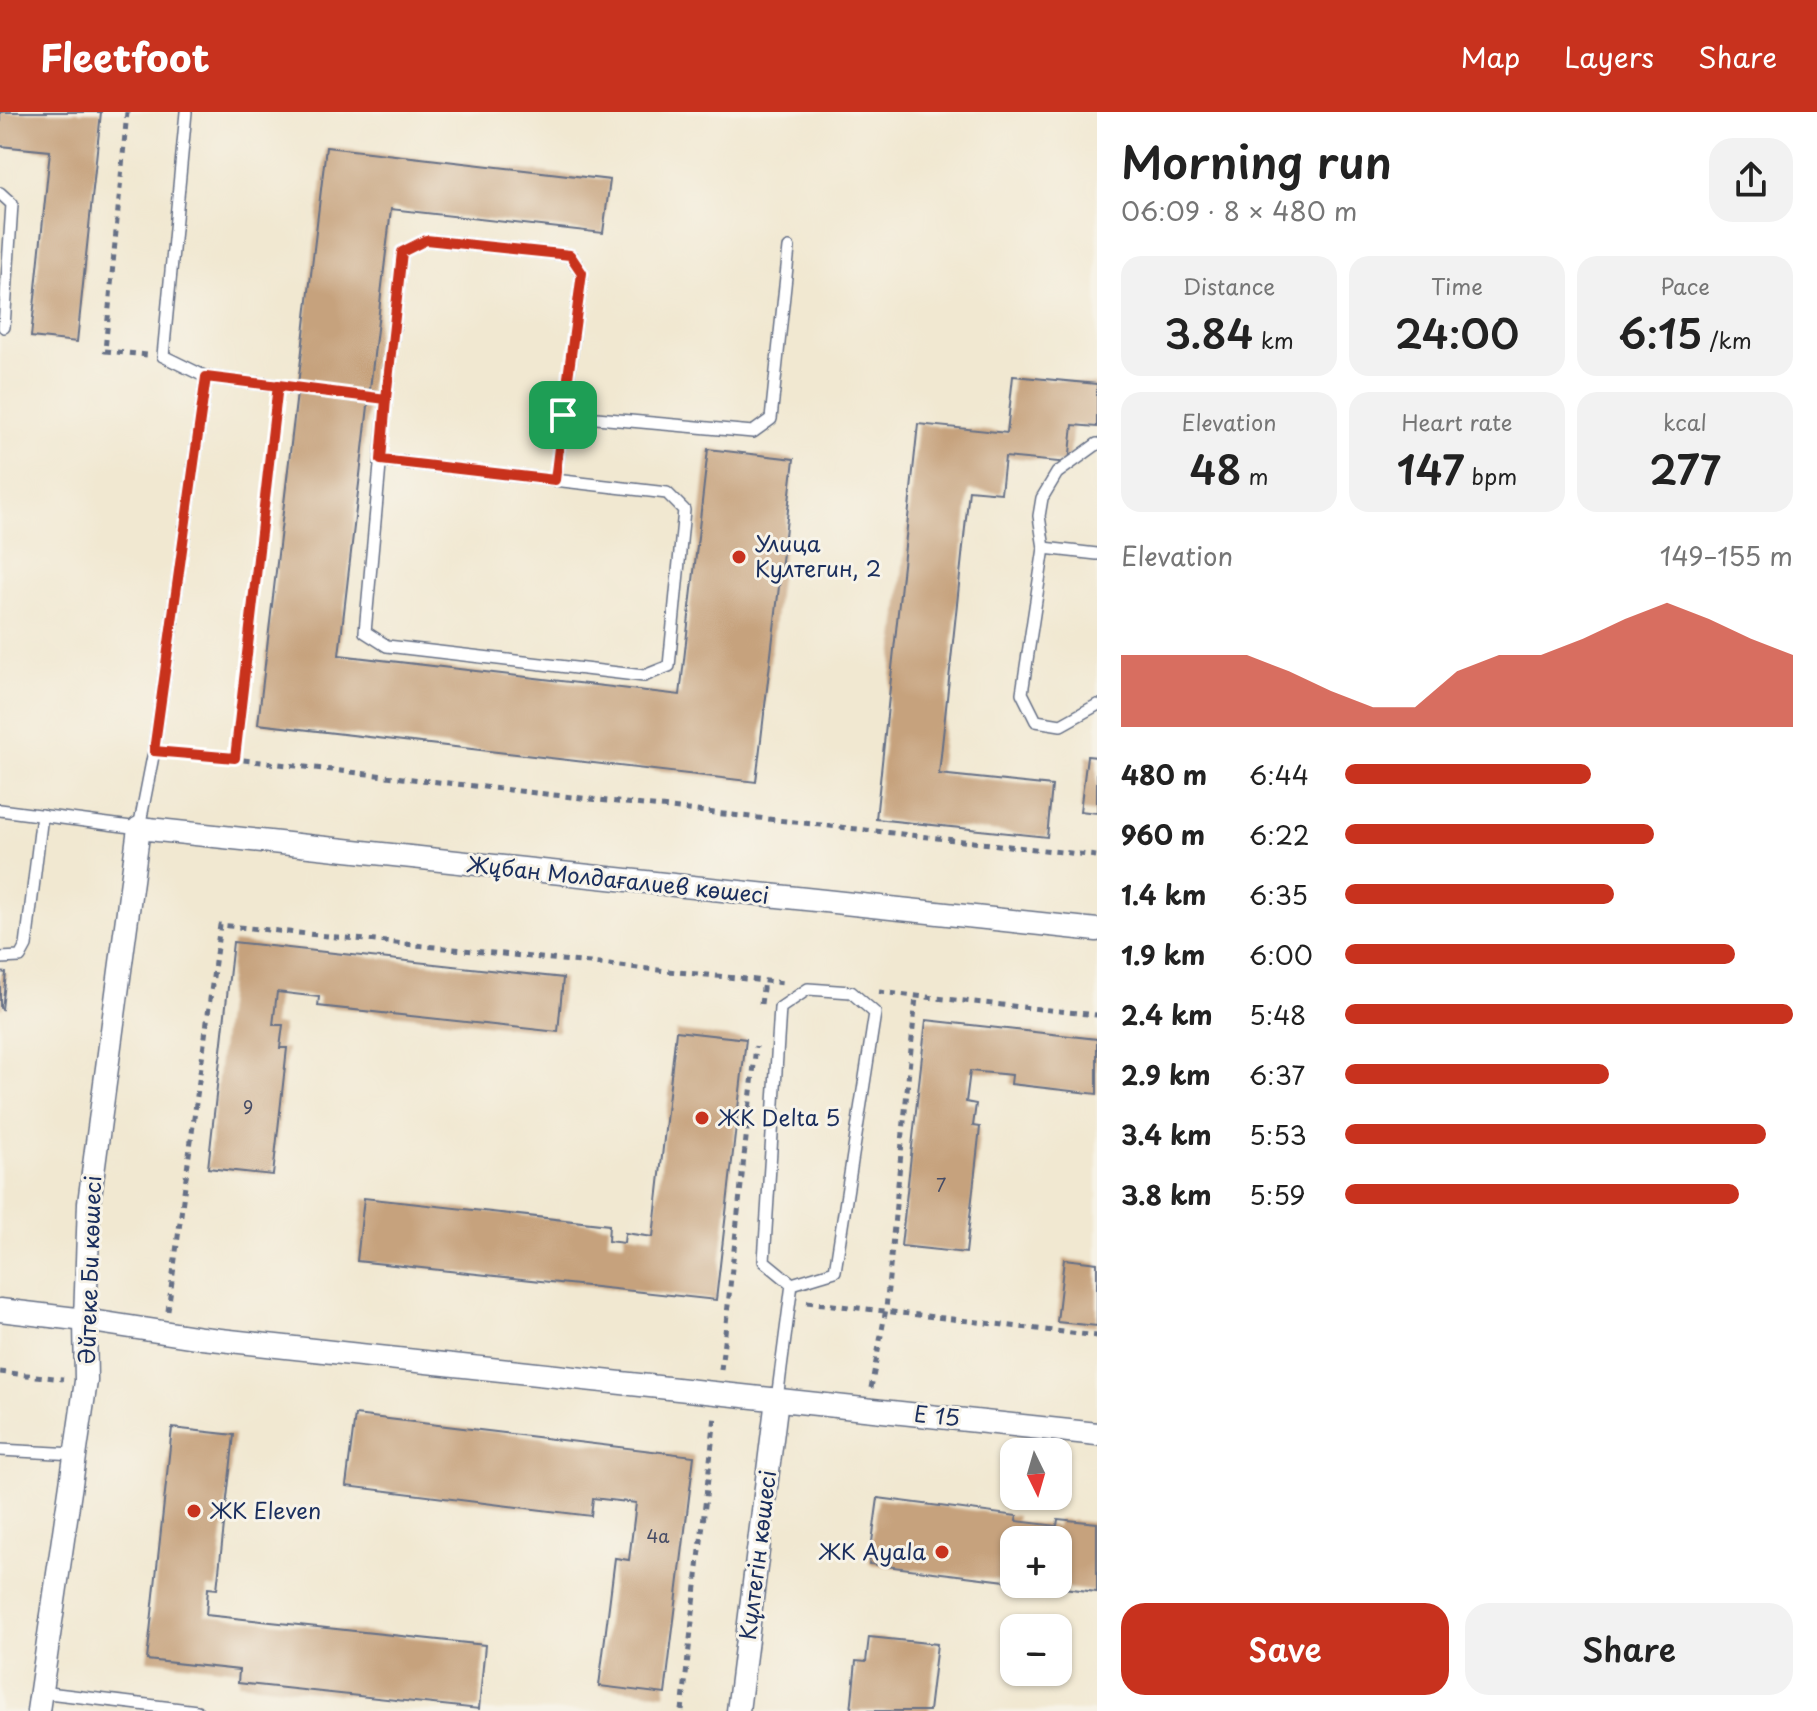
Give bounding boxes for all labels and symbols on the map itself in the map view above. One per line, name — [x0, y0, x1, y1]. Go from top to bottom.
pin — [529, 381, 597, 449]
place label: Улица Култегин, 2 — [755, 526, 881, 584]
marker: Улица Култегин, 2 — [730, 548, 748, 566]
street label: Жұбан Молдағалиев көшесі — [465, 846, 771, 911]
house number: 9 — [243, 1093, 253, 1120]
place label: ЖК Delta 5 — [717, 1100, 840, 1133]
marker: ЖК Delta 5 — [693, 1109, 711, 1127]
house number: 7 — [936, 1171, 946, 1198]
street label: Әйтеке Би көшесі — [69, 1175, 108, 1365]
street label: E 15 — [913, 1396, 962, 1433]
north arrow — [1000, 1438, 1072, 1510]
street label: Күлтегін көшесі — [730, 1468, 783, 1642]
place label: ЖК Eleven — [209, 1493, 321, 1526]
marker: ЖК Eleven — [185, 1502, 203, 1520]
house number: 4а — [646, 1522, 670, 1549]
place label: ЖК Ayala — [818, 1534, 926, 1567]
marker: ЖК Ayala — [933, 1543, 951, 1561]

